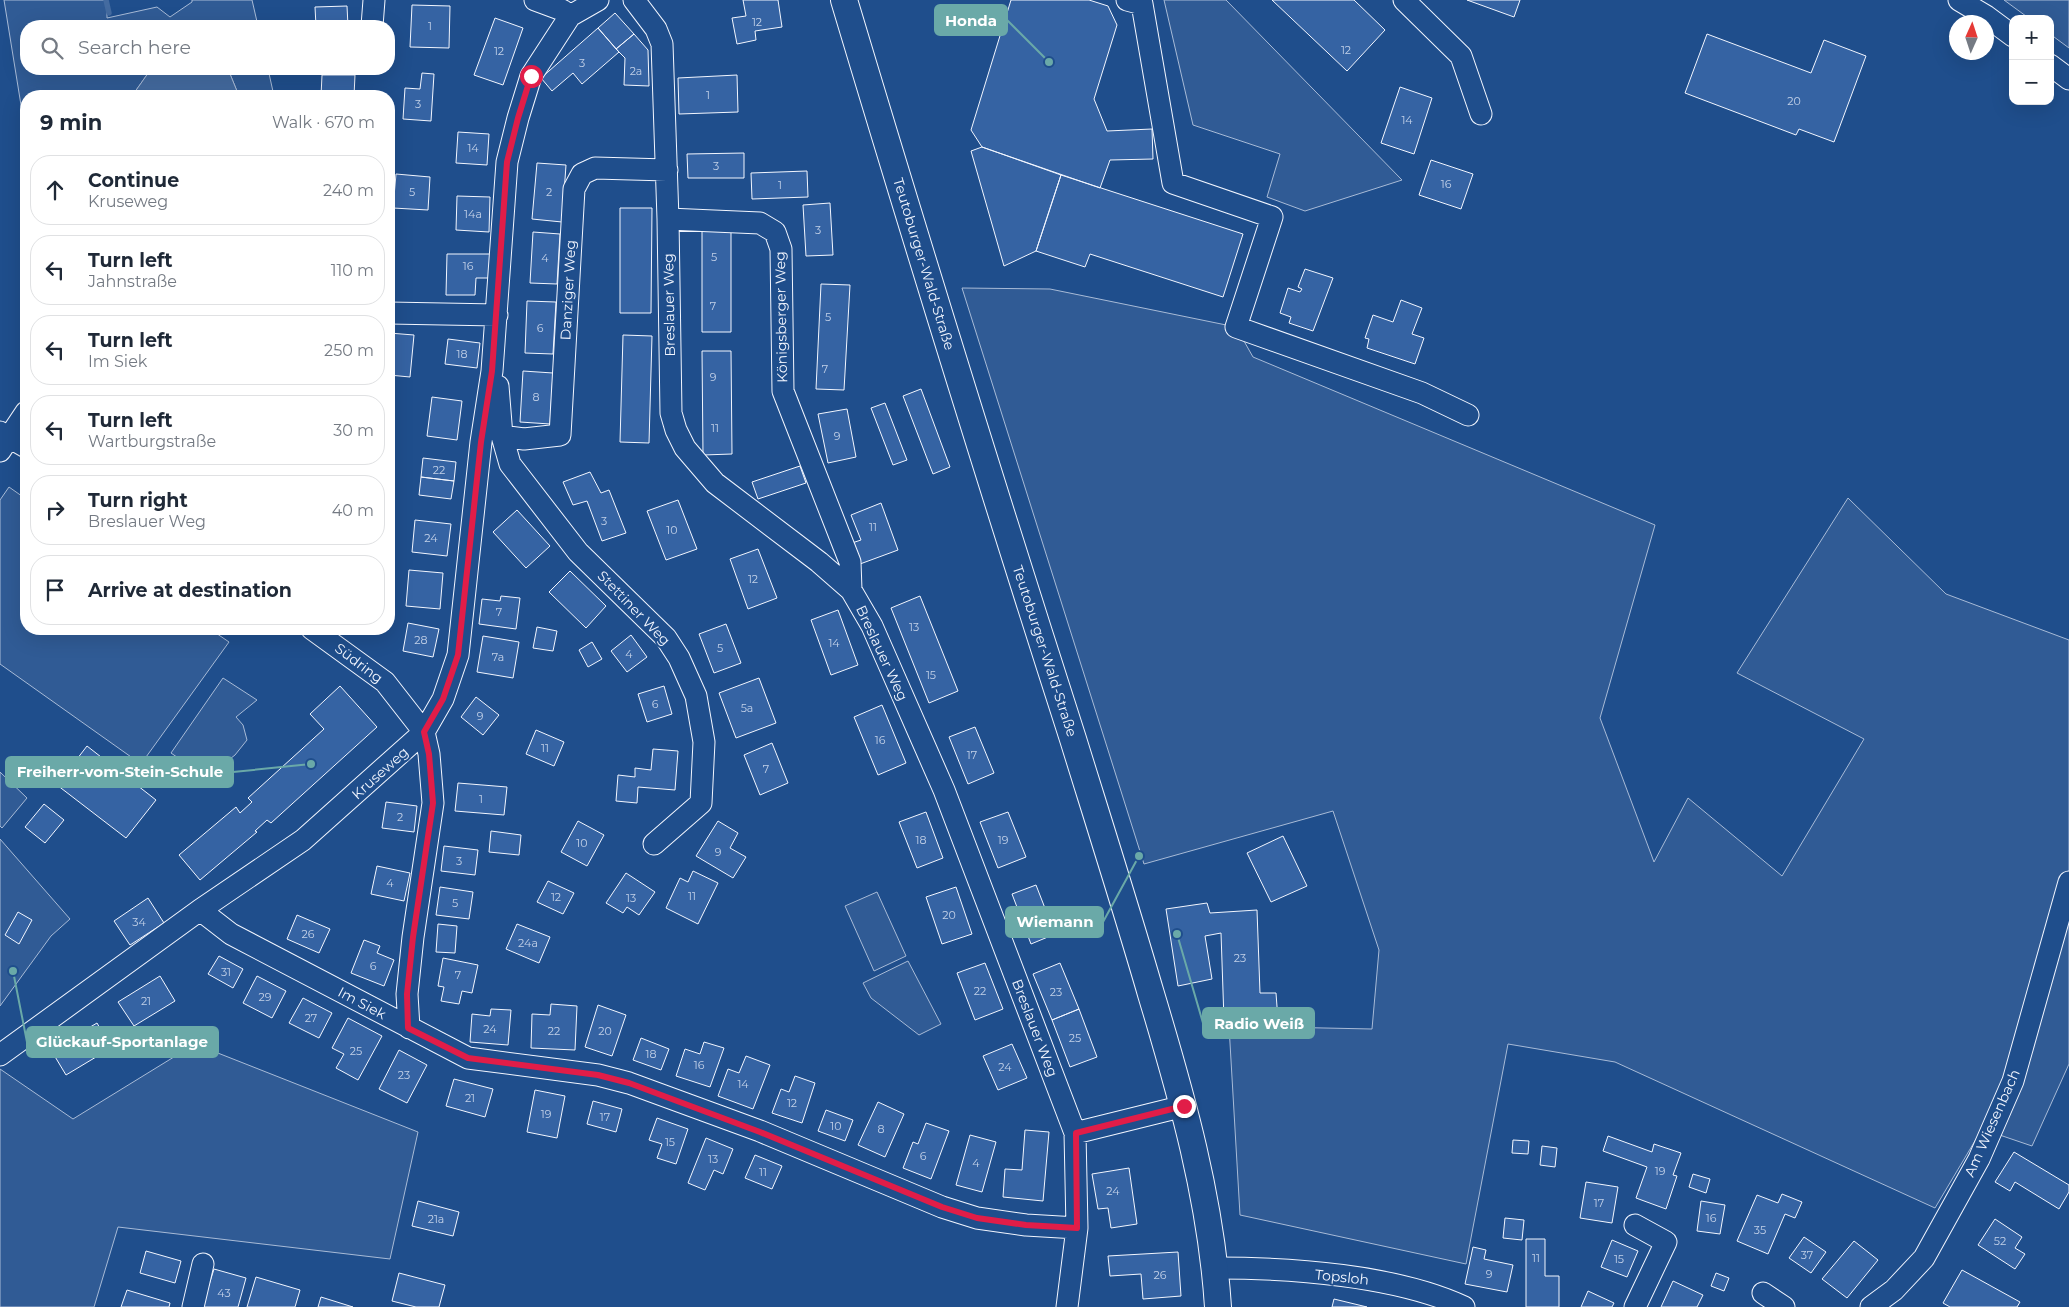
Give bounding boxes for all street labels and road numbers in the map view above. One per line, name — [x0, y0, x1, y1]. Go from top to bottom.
street label: Teutoburger-Wald-Straße — [889, 176, 959, 352]
street label: Danziger Weg — [556, 239, 580, 341]
street label: Königsberger Weg — [771, 251, 791, 383]
street label: Breslauer Weg — [659, 253, 679, 357]
street label: Teutoburger-Wald-Straße — [1009, 563, 1081, 739]
street label: Stettiner Weg — [594, 567, 674, 649]
street label: Breslauer Weg — [852, 602, 912, 704]
street label: Südring — [331, 639, 387, 687]
street label: Kruseweg — [348, 743, 412, 803]
street label: Breslauer Weg — [1008, 977, 1062, 1079]
street label: Im Siek — [335, 983, 390, 1023]
street label: Am Wiesenbach — [1960, 1066, 2024, 1180]
street label: Topsloh — [1314, 1265, 1370, 1289]

